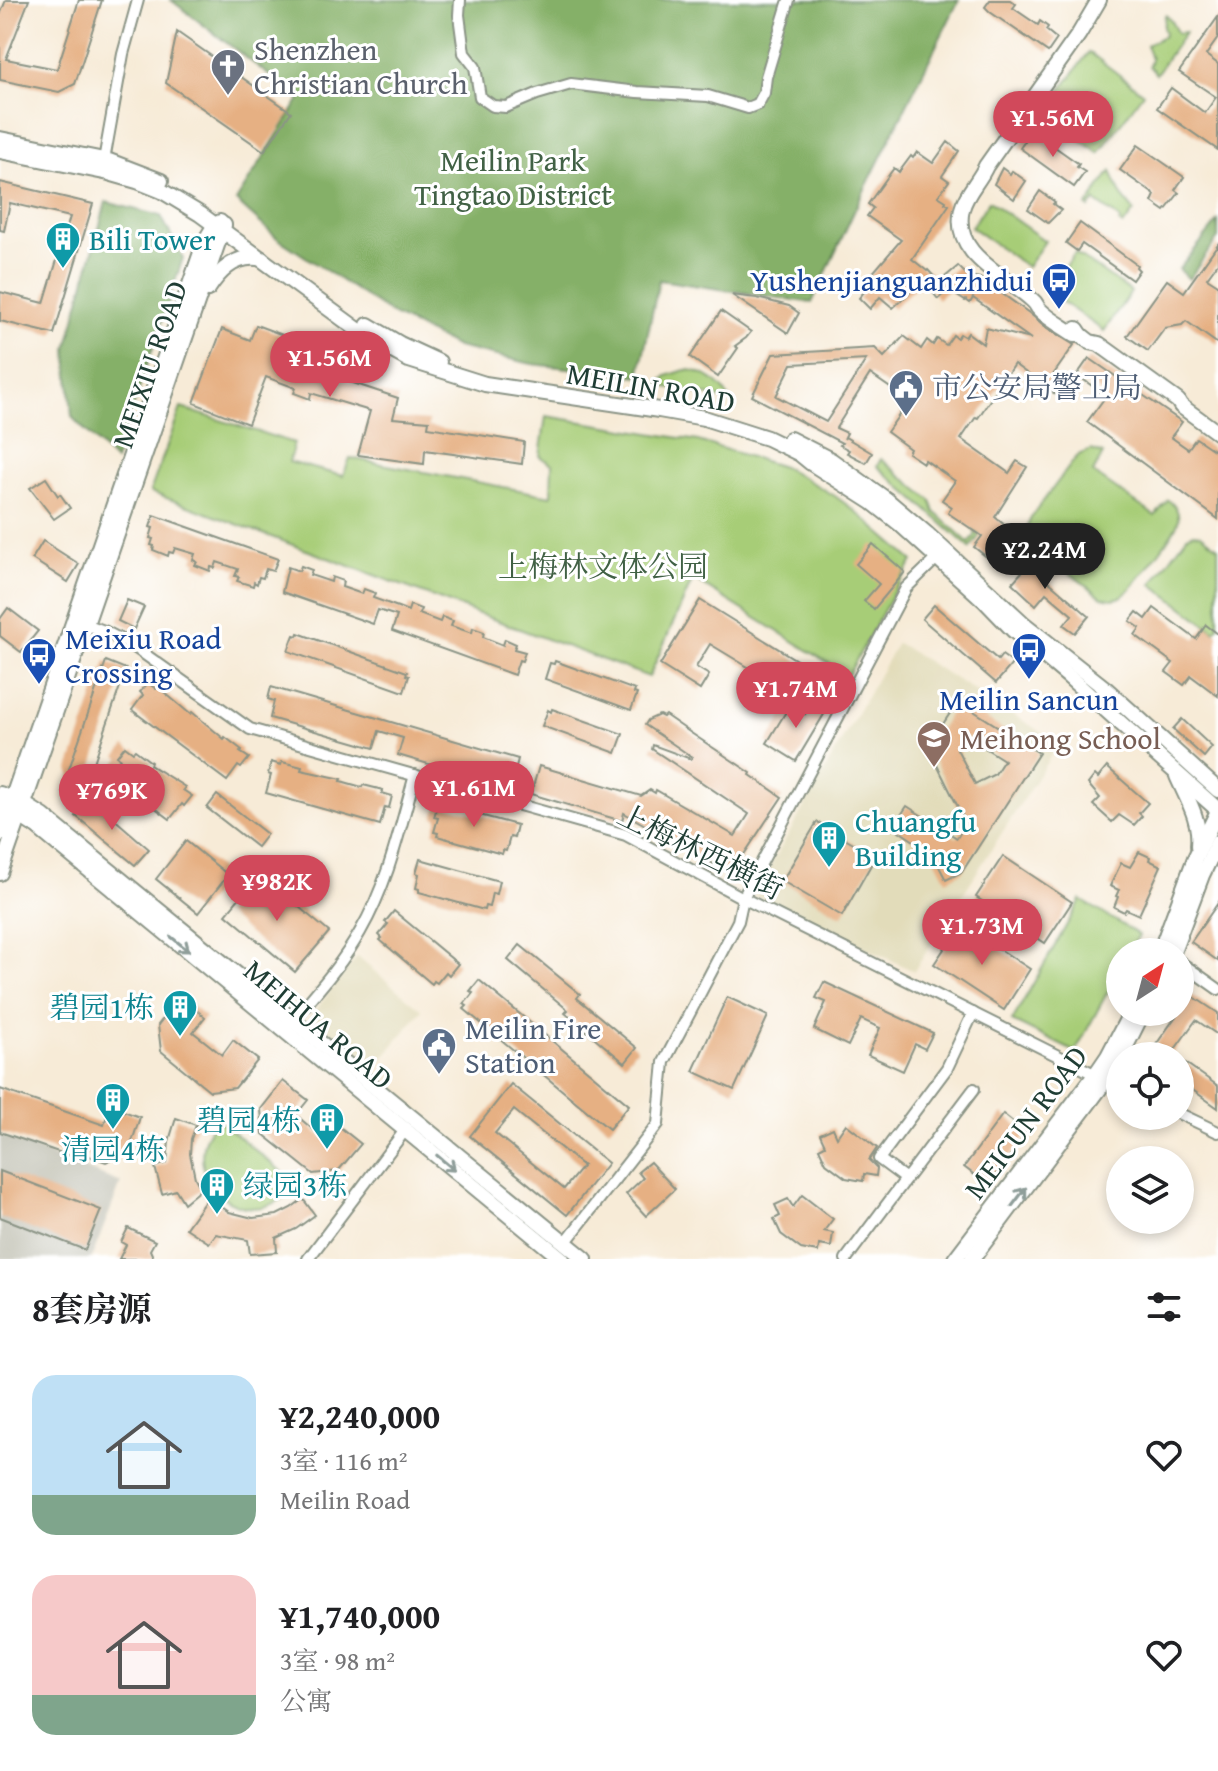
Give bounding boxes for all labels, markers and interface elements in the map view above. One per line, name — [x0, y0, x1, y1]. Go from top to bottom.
place label: Shenzhen Christian Church — [254, 27, 468, 105]
church icon: Shenzhen Christian Church — [209, 47, 247, 97]
pin: ¥1.56M — [988, 91, 1118, 159]
text: ¥1.56M — [1011, 97, 1095, 136]
park label: Meilin Park Tingtao District — [414, 138, 612, 216]
place label: Bili Tower — [89, 217, 216, 261]
building icon: Bili Tower — [44, 220, 82, 270]
place label: Yushenjianguanzhidui — [750, 258, 1033, 302]
bus stop icon: Yushenjianguanzhidui — [1040, 261, 1078, 311]
street label: MEIXIU ROAD — [100, 274, 198, 454]
pin: ¥1.56M — [265, 331, 395, 399]
text: ¥1.56M — [288, 337, 372, 376]
street label: MEILIN ROAD — [563, 351, 739, 423]
place label: 市公安局警卫局 — [932, 365, 1142, 409]
public building icon: 市公安局警卫局 — [887, 368, 925, 418]
pin: ¥2.24M — [980, 523, 1110, 591]
text: ¥2.24M — [1003, 529, 1087, 568]
park label: 上梅林文体公园 — [498, 544, 708, 588]
place label: Meixiu Road Crossing — [65, 616, 221, 694]
bus stop icon: Meilin Sancun — [1010, 631, 1048, 681]
bus stop icon: Meixiu Road Crossing — [20, 636, 58, 686]
pin: ¥1.74M — [731, 662, 861, 730]
text: ¥1.74M — [754, 668, 838, 707]
place label: Meilin Sancun — [939, 677, 1119, 721]
place label: Meihong School — [960, 716, 1161, 760]
school or university icon: Meihong School — [915, 719, 953, 769]
pin: ¥1.61M — [409, 761, 539, 829]
pin: ¥769K — [56, 764, 168, 832]
text: ¥1.61M — [432, 767, 516, 806]
text: ¥769K — [77, 770, 147, 809]
street label: 上梅林西横街 — [610, 792, 792, 910]
place label: Chuangfu Building — [855, 799, 977, 877]
building icon: Chuangfu Building — [810, 819, 848, 869]
pin: ¥982K — [221, 855, 333, 923]
text: ¥982K — [242, 861, 312, 900]
pin: ¥1.73M — [917, 899, 1047, 967]
text: ¥1.73M — [940, 905, 1024, 944]
one-way arrow — [169, 935, 190, 953]
north arrow — [1106, 938, 1194, 1026]
map controls — [1106, 938, 1194, 1234]
street label: MEIHUA ROAD — [235, 948, 403, 1100]
place label: 碧园1栋 — [50, 985, 154, 1029]
building icon: 碧园1栋 — [161, 988, 199, 1038]
place label: Meilin Fire Station — [465, 1006, 601, 1084]
public building icon: Meilin Fire Station — [420, 1026, 458, 1076]
street label: MEICUN ROAD — [953, 1036, 1097, 1208]
button: locate — [1106, 1042, 1194, 1130]
building icon: 清园4栋 — [94, 1081, 132, 1131]
place label: 碧园4栋 — [197, 1098, 301, 1142]
building icon: 碧园4栋 — [308, 1101, 346, 1151]
place label: 清园4栋 — [61, 1127, 165, 1171]
button: layers — [1106, 1146, 1194, 1234]
one-way arrow — [435, 1154, 455, 1172]
place label: 绿园3栋 — [243, 1163, 347, 1207]
building icon: 绿园3栋 — [198, 1166, 236, 1216]
one-way arrow — [1011, 1186, 1028, 1208]
text: 8套房源 — [32, 1284, 152, 1333]
icon: filters — [1142, 1285, 1186, 1329]
text: ¥2,240,000 — [280, 1391, 440, 1440]
icon: home — [96, 1407, 192, 1503]
icon: heart — [1142, 1433, 1186, 1477]
text: 3室 · 116 m² — [280, 1441, 408, 1480]
text: Meilin Road — [280, 1480, 410, 1519]
text: ¥1,740,000 — [280, 1591, 440, 1640]
icon: home — [96, 1607, 192, 1703]
icon: heart — [1142, 1633, 1186, 1677]
text: 3室 · 98 m² — [280, 1641, 395, 1680]
text: 公寓 — [280, 1681, 332, 1720]

